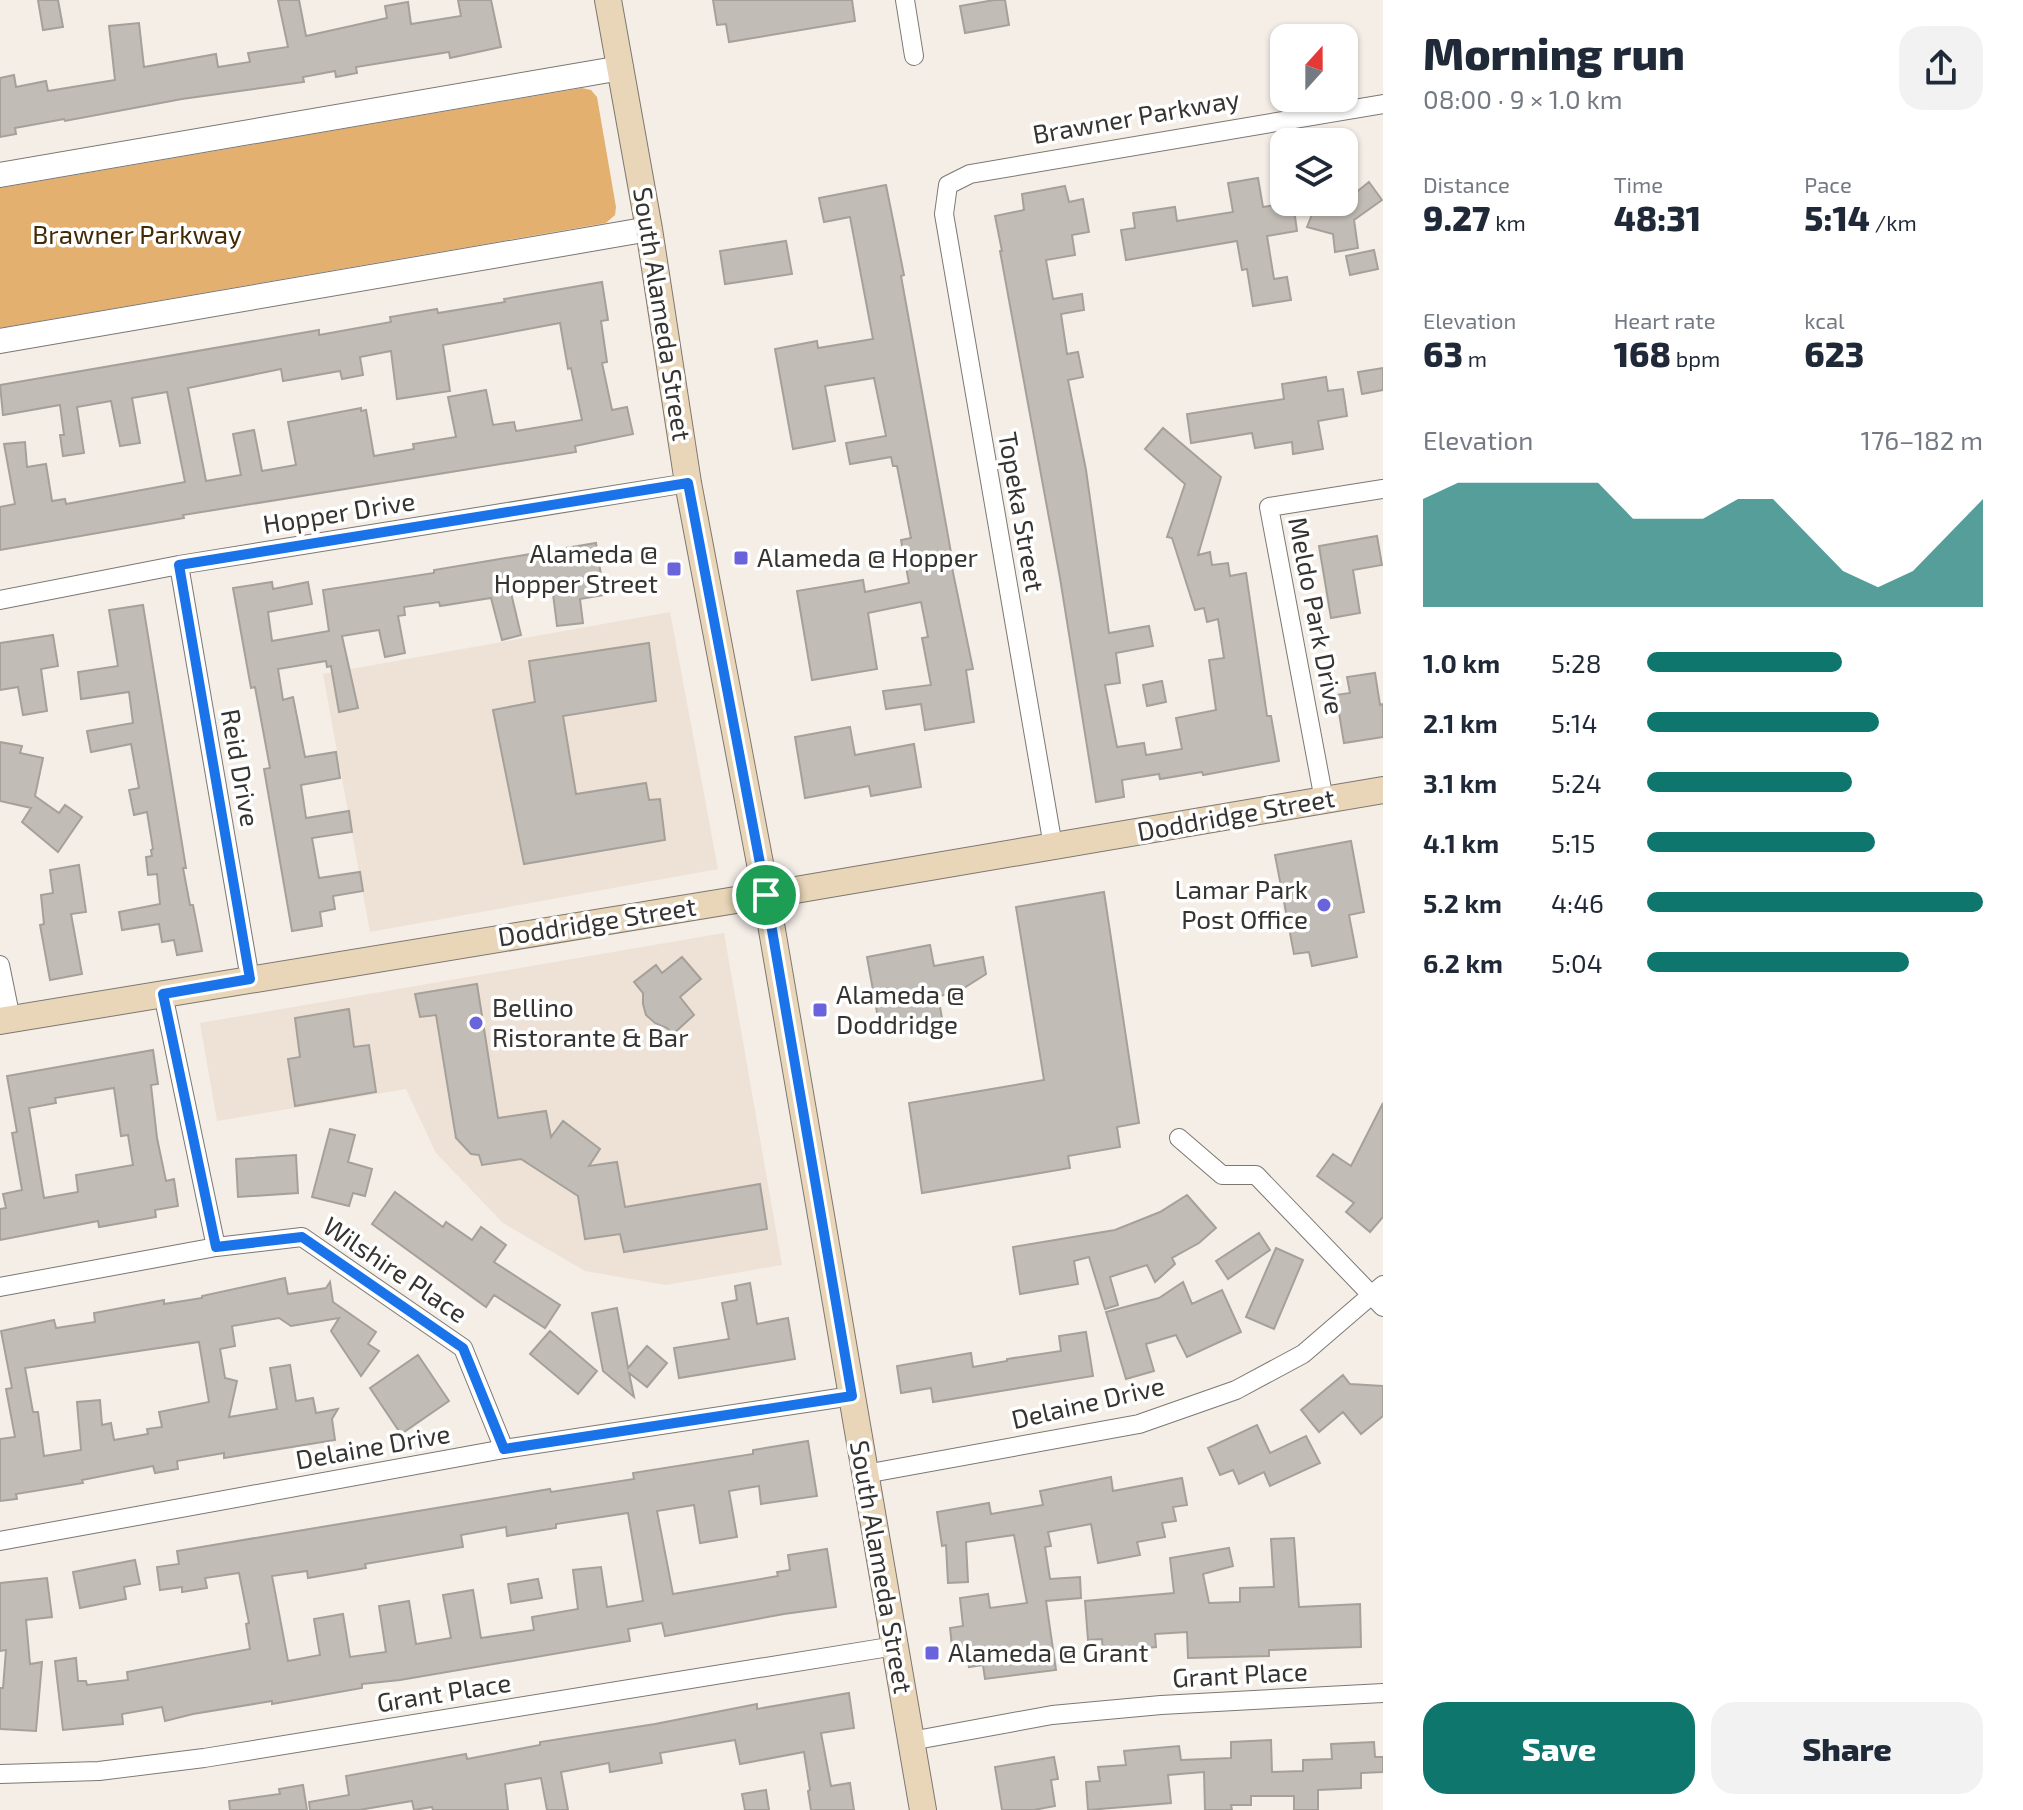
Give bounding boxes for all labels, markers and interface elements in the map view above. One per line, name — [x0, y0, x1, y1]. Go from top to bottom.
north arrow — [1270, 24, 1358, 112]
map controls — [1270, 24, 1358, 216]
text: Morning run — [1423, 26, 1685, 79]
button: share — [1899, 26, 1983, 110]
street label: Brawner Parkway — [1030, 82, 1242, 149]
text: 08:00 · 9 × 1.0 km — [1423, 83, 1623, 114]
button: layers — [1270, 128, 1358, 216]
text: Distance — [1423, 171, 1510, 197]
text: Time — [1614, 171, 1663, 197]
text: Pace — [1804, 171, 1852, 197]
street label: South Alameda Street — [628, 185, 699, 443]
text: 9.27 — [1423, 197, 1490, 238]
text: 48:31 — [1614, 197, 1701, 238]
text: 5:14 — [1804, 197, 1870, 238]
text: km — [1490, 209, 1526, 235]
text: /km — [1870, 209, 1917, 235]
park label: Brawner Parkway — [32, 218, 242, 249]
text: Elevation — [1423, 307, 1516, 333]
text: Heart rate — [1614, 307, 1715, 333]
text: kcal — [1804, 307, 1845, 333]
text: 63 — [1423, 333, 1463, 374]
text: 168 — [1614, 333, 1671, 374]
text: 623 — [1804, 333, 1864, 374]
text: m — [1463, 345, 1487, 371]
text: bpm — [1671, 345, 1720, 371]
text: Elevation — [1423, 424, 1533, 455]
text: 176–182 m — [1861, 424, 1983, 455]
street label: Topeka Street — [993, 429, 1052, 594]
street label: Hopper Drive — [260, 484, 417, 539]
street label: Meldo Park Drive — [1283, 514, 1352, 717]
place label: Alameda @ Hopper Street — [494, 537, 658, 598]
place label: Alameda @ Hopper — [757, 541, 978, 572]
marker: Alameda @ Hopper — [732, 549, 750, 567]
marker: Alameda @ Hopper Street — [665, 560, 683, 578]
text: 1.0 km — [1423, 647, 1500, 678]
text: 5:28 — [1551, 647, 1601, 678]
street label: Reid Drive — [216, 707, 267, 829]
text: 2.1 km — [1423, 707, 1498, 738]
text: 5:14 — [1551, 707, 1597, 738]
text: 3.1 km — [1423, 767, 1497, 798]
text: 5:24 — [1551, 767, 1602, 798]
street label: Doddridge Street — [1135, 781, 1337, 846]
text: 4.1 km — [1423, 827, 1499, 858]
text: 5:15 — [1551, 827, 1595, 858]
pin — [732, 861, 800, 929]
icon: arrive — [744, 873, 788, 917]
place label: Lamar Park Post Office — [1174, 873, 1308, 934]
text: 5.2 km — [1423, 887, 1502, 918]
text: 4:46 — [1551, 887, 1604, 918]
street label: Doddridge Street — [496, 890, 698, 951]
marker: Lamar Park Post Office — [1315, 896, 1333, 914]
text: 6.2 km — [1423, 947, 1503, 978]
text: 5:04 — [1551, 947, 1603, 978]
place label: Alameda @ Doddridge — [836, 978, 965, 1039]
place label: Bellino Ristorante & Bar — [492, 991, 689, 1052]
marker: Alameda @ Doddridge — [811, 1001, 829, 1019]
marker: Bellino Ristorante & Bar — [467, 1014, 485, 1032]
street label: Wilshire Place — [318, 1209, 474, 1328]
street label: Delaine Drive — [1008, 1369, 1167, 1434]
street label: Delaine Drive — [293, 1417, 452, 1474]
street label: South Alameda Street — [845, 1438, 920, 1696]
place label: Alameda @ Grant — [948, 1636, 1148, 1667]
marker: Alameda @ Grant — [923, 1644, 941, 1662]
street label: Grant Place — [1171, 1654, 1308, 1693]
street label: Grant Place — [374, 1666, 513, 1717]
button: Save — [1423, 1702, 1695, 1794]
button: Share — [1711, 1702, 1983, 1794]

